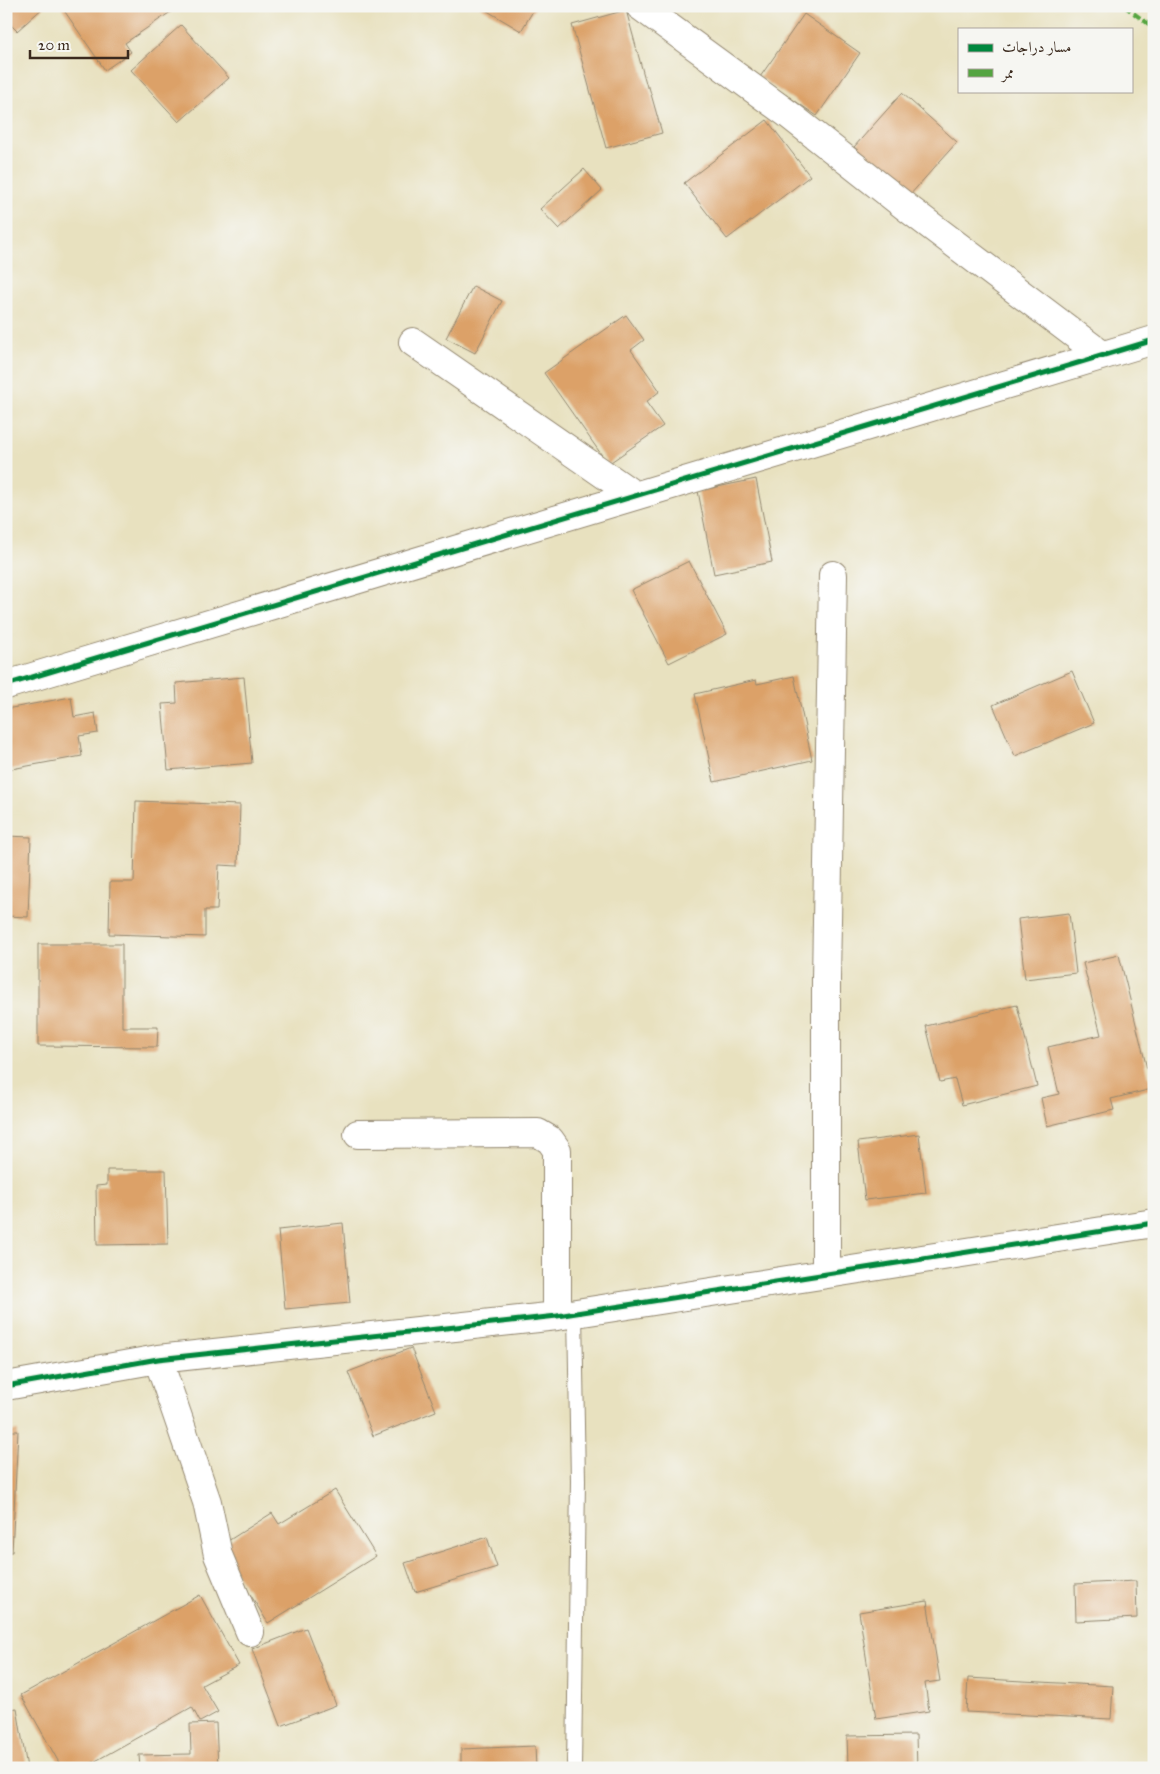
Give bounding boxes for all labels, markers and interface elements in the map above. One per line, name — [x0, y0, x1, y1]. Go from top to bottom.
scale bar — [30, 28, 128, 60]
legend — [958, 28, 1132, 92]
text: 20 m — [38, 36, 70, 54]
text: مسار دراجات — [1002, 38, 1071, 56]
text: ممر — [1000, 64, 1014, 83]

